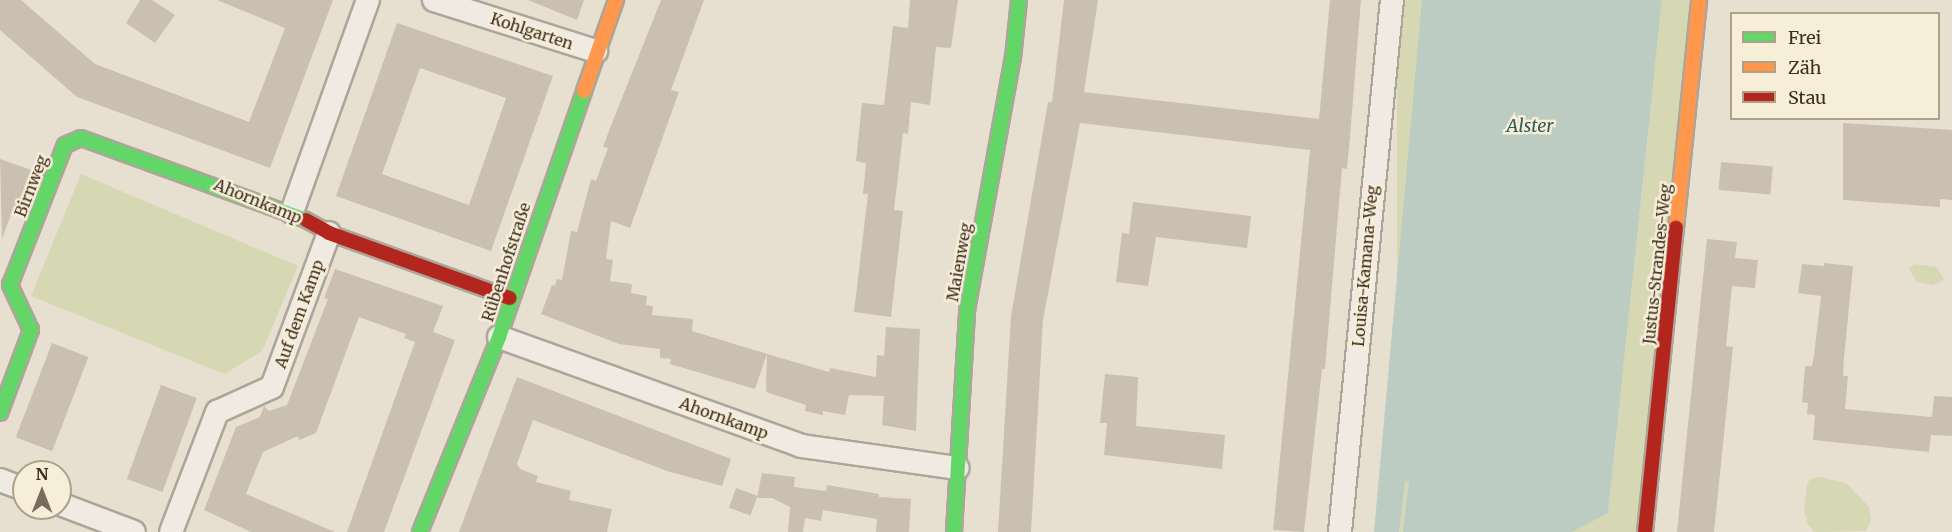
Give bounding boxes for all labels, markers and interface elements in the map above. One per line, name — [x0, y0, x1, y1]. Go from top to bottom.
street label: Kohlgarten — [488, 9, 576, 53]
legend — [1730, 12, 1940, 120]
text: Frei — [1788, 26, 1821, 49]
text: Zäh — [1788, 56, 1821, 79]
text: Stau — [1788, 86, 1826, 109]
water label: Alster — [1507, 115, 1553, 137]
street label: Birnweg — [10, 152, 52, 220]
street label: Ahornkamp — [211, 175, 305, 227]
street label: Justus-Strandes-Weg — [1639, 183, 1675, 345]
street label: Louisa-Kamana-Weg — [1348, 184, 1382, 348]
street label: Rübenhofstraße — [478, 200, 534, 324]
street label: Maienweg — [943, 221, 975, 303]
street label: Auf dem Kamp — [270, 257, 328, 371]
street label: Ahornkamp — [677, 393, 771, 443]
north arrow — [12, 460, 72, 520]
text: N — [36, 464, 48, 484]

